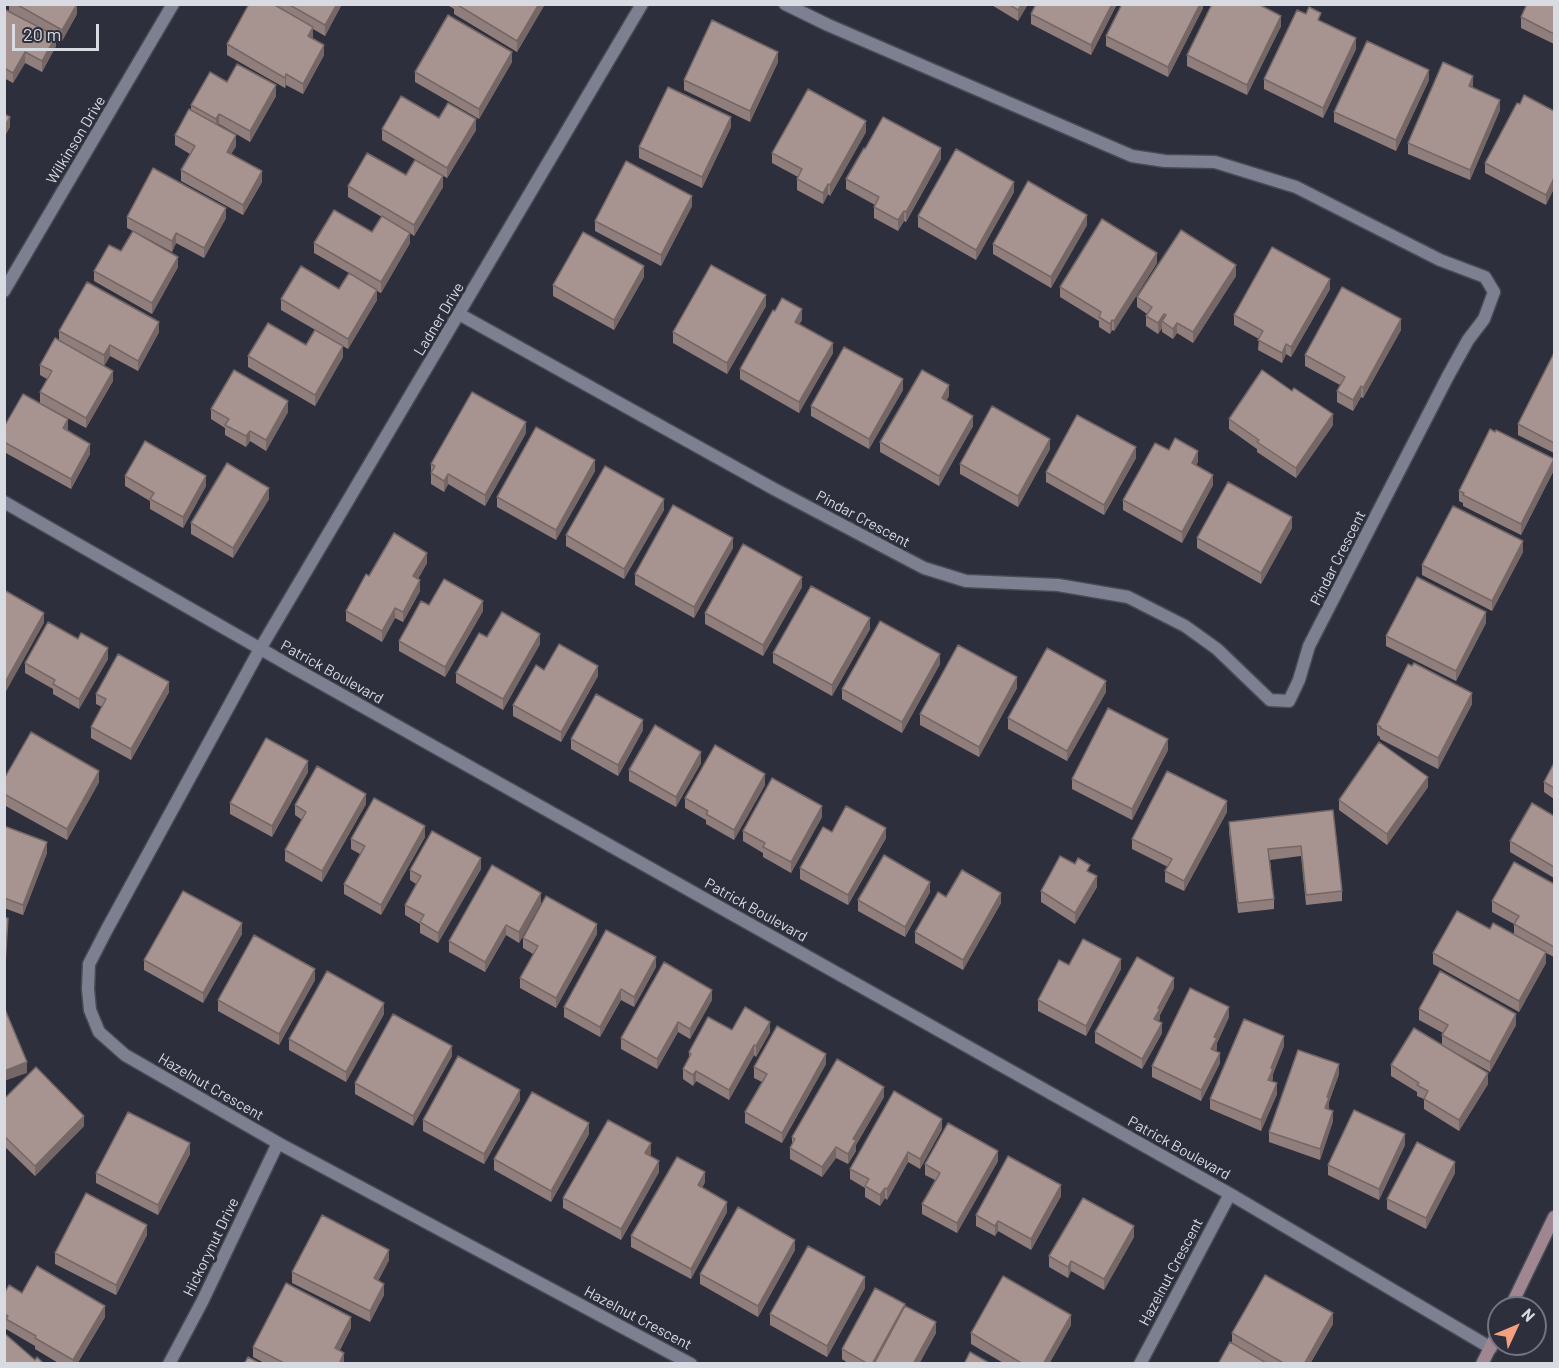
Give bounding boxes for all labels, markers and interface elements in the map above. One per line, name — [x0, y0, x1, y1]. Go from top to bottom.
scale bar — [15, 12, 102, 50]
text: 20 m — [23, 23, 61, 45]
street label: Wilkinson Drive — [43, 93, 109, 187]
street label: Ladner Drive — [410, 279, 468, 359]
street label: Pindar Crescent — [813, 487, 913, 551]
street label: Pindar Crescent — [1306, 508, 1370, 608]
street label: Patrick Boulevard — [278, 636, 386, 708]
street label: Patrick Boulevard — [702, 874, 810, 946]
street label: Hazelnut Crescent — [155, 1049, 267, 1125]
street label: Patrick Boulevard — [1125, 1112, 1233, 1184]
street label: Hickorynut Drive — [179, 1195, 243, 1299]
street label: Hazelnut Crescent — [1135, 1215, 1207, 1329]
street label: Hazelnut Crescent — [581, 1282, 695, 1354]
north arrow — [1487, 1296, 1547, 1356]
text: N — [1518, 1304, 1539, 1325]

